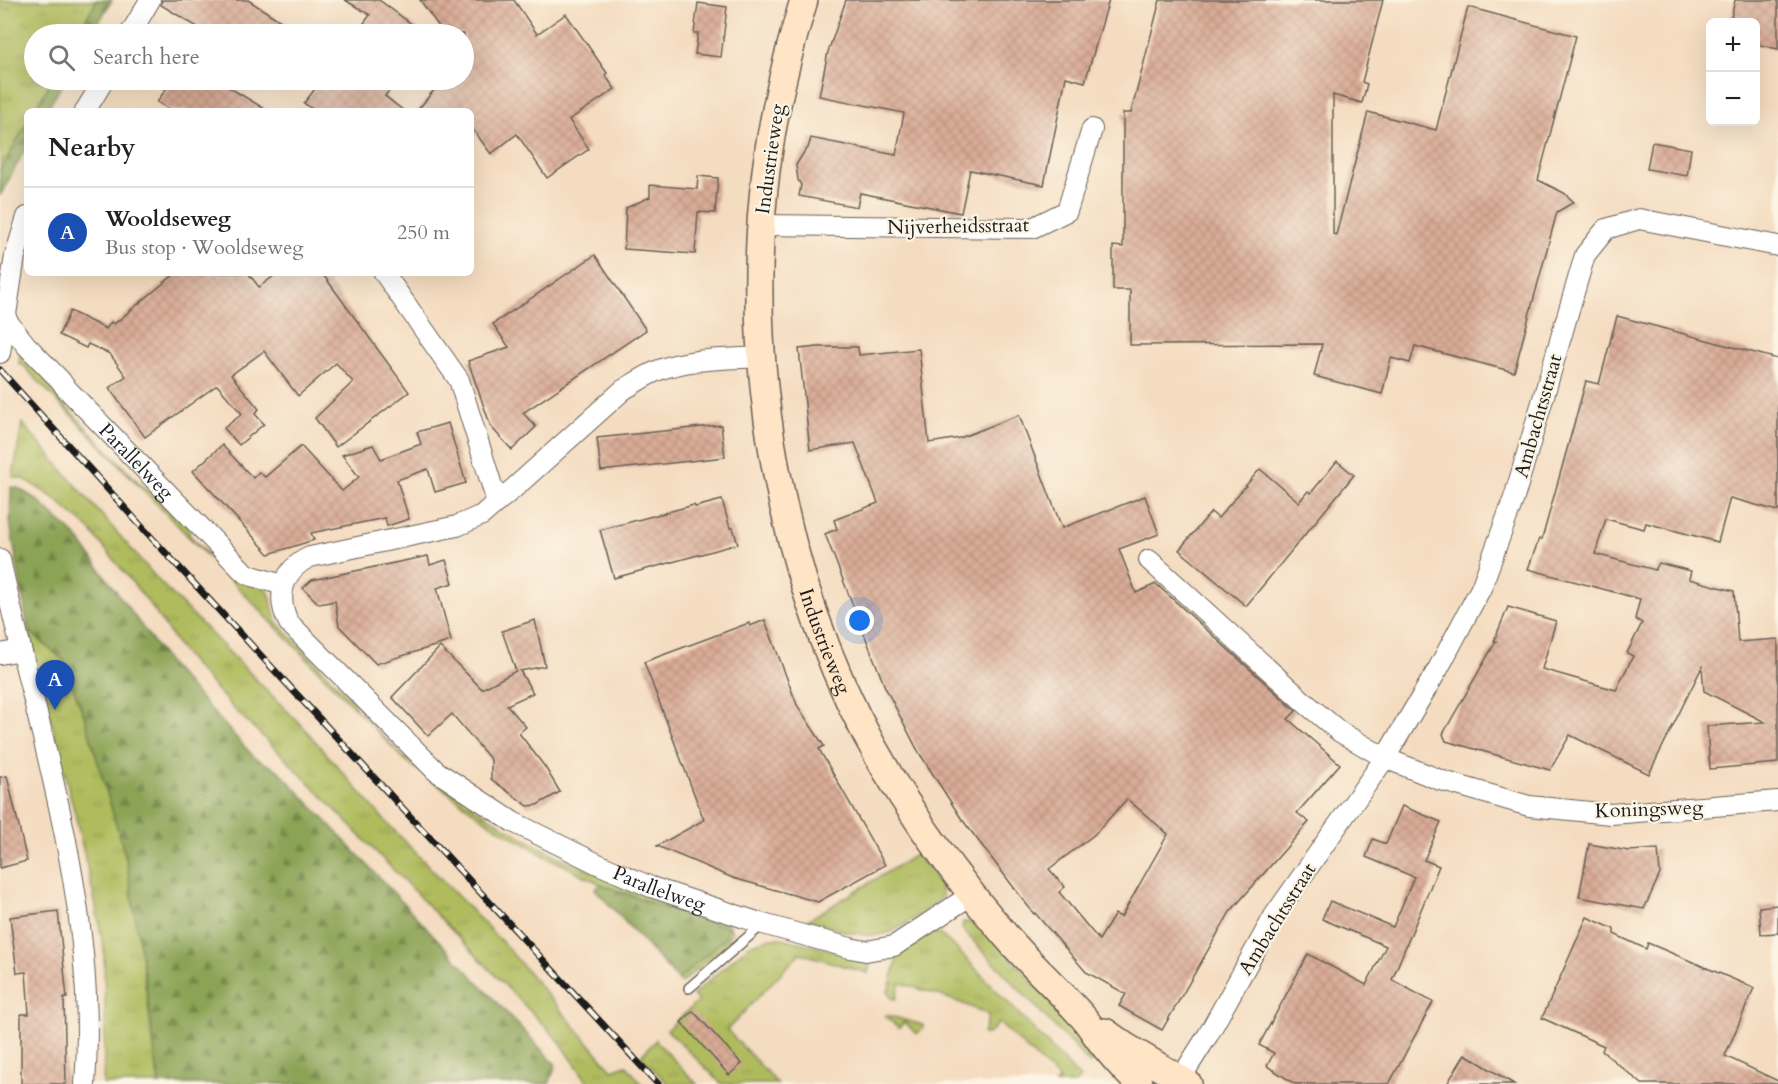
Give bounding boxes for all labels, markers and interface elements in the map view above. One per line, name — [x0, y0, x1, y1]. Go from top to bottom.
map controls — [1706, 18, 1760, 126]
button: + — [1706, 18, 1760, 72]
search box — [24, 24, 474, 90]
icon: search — [45, 41, 78, 74]
text: Search here — [93, 42, 200, 72]
button: − — [1706, 72, 1760, 126]
street label: Industrieweg — [749, 101, 791, 216]
text: Nearby — [48, 130, 136, 165]
text: Wooldseweg — [105, 204, 231, 234]
street label: Nijverheidsstraat — [887, 211, 1030, 241]
text: A — [60, 219, 75, 246]
text: 250 m — [397, 219, 450, 246]
text: Bus stop · Wooldseweg — [105, 234, 303, 261]
street label: Ambachtsstraat — [1507, 350, 1569, 481]
street label: Parallelweg — [93, 417, 181, 506]
street label: Industrieweg — [793, 585, 858, 699]
your location — [845, 606, 874, 635]
pin: A — [36, 660, 74, 710]
street label: Koningsweg — [1594, 794, 1704, 824]
street label: Ambachtsstraat — [1232, 857, 1323, 980]
street label: Parallelweg — [609, 859, 710, 918]

